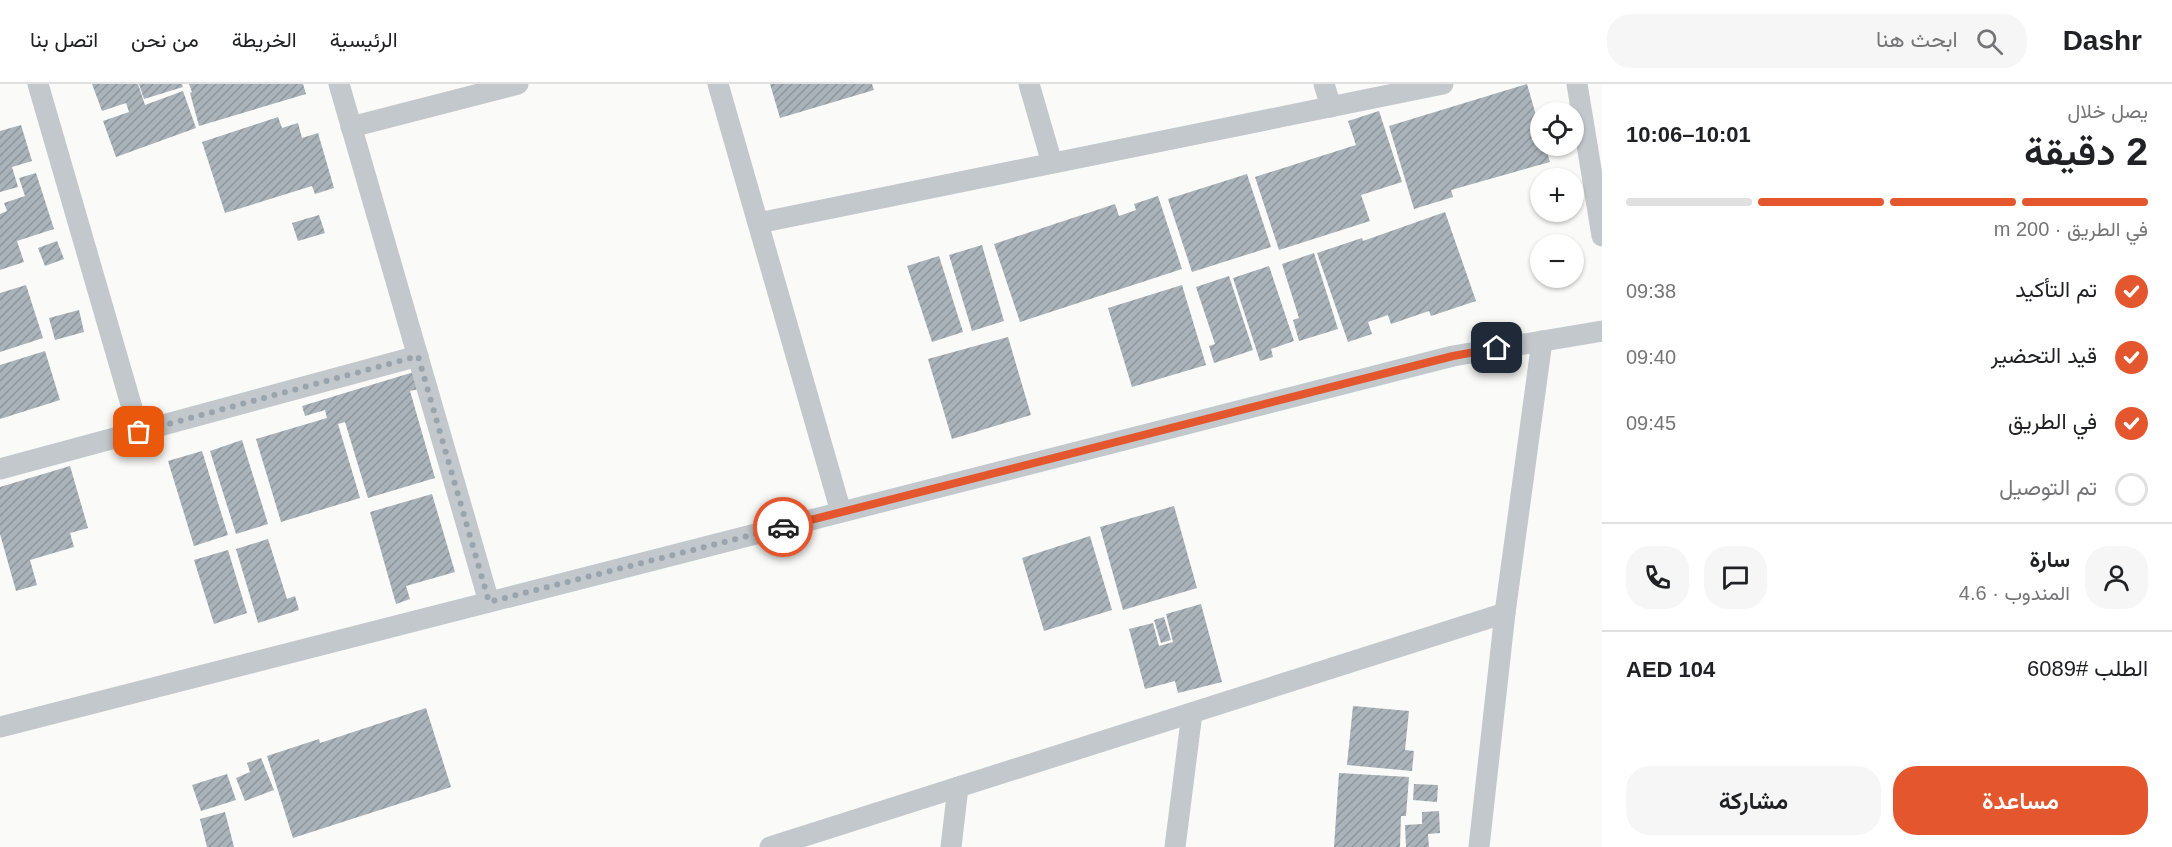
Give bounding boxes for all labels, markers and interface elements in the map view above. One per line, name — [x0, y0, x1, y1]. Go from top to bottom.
search box — [1607, 14, 2027, 68]
icon: search — [1973, 25, 2006, 58]
text: Dashr — [2063, 25, 2142, 56]
text: ابحث هنا — [1876, 27, 1958, 52]
text: اتصل بنا — [30, 28, 98, 51]
text: من نحن — [131, 28, 199, 51]
text: الخريطة — [232, 28, 297, 51]
text: الرئيسية — [330, 28, 398, 51]
text: يصل خلال — [2067, 100, 2148, 122]
map controls — [1530, 102, 1584, 288]
button: locate — [1530, 102, 1584, 156]
text: 10:01–10:06 — [1626, 122, 1751, 147]
text: 2 دقيقة — [2024, 130, 2148, 173]
button: + — [1530, 168, 1584, 222]
text: في الطريق · 200 m — [1994, 218, 2148, 240]
button: − — [1530, 234, 1584, 288]
icon: check — [2115, 275, 2148, 308]
text: تم التأكيد — [2015, 277, 2097, 302]
text: 09:38 — [1626, 280, 1676, 302]
pin — [1471, 322, 1522, 373]
icon: home — [1480, 331, 1513, 364]
icon: check — [2115, 341, 2148, 374]
text: قيد التحضير — [1991, 343, 2097, 368]
text: 09:40 — [1626, 346, 1676, 368]
pin — [113, 406, 164, 457]
icon: check — [2115, 407, 2148, 440]
text: في الطريق — [2008, 409, 2097, 434]
text: 09:45 — [1626, 412, 1676, 434]
icon: bag — [122, 415, 155, 448]
text: تم التوصيل — [1999, 475, 2097, 500]
courier — [753, 497, 813, 557]
icon: car — [767, 511, 800, 544]
button: phone — [1626, 546, 1689, 609]
button: chat — [1704, 546, 1767, 609]
button: person — [2085, 546, 2148, 609]
text: سارة — [2029, 547, 2070, 572]
text: المندوب · 4.6 — [1959, 582, 2070, 604]
text: الطلب #6089 — [2027, 656, 2148, 681]
text: AED 104 — [1626, 657, 1715, 682]
button: مشاركة — [1626, 766, 1881, 835]
button: مساعدة — [1893, 766, 2148, 835]

